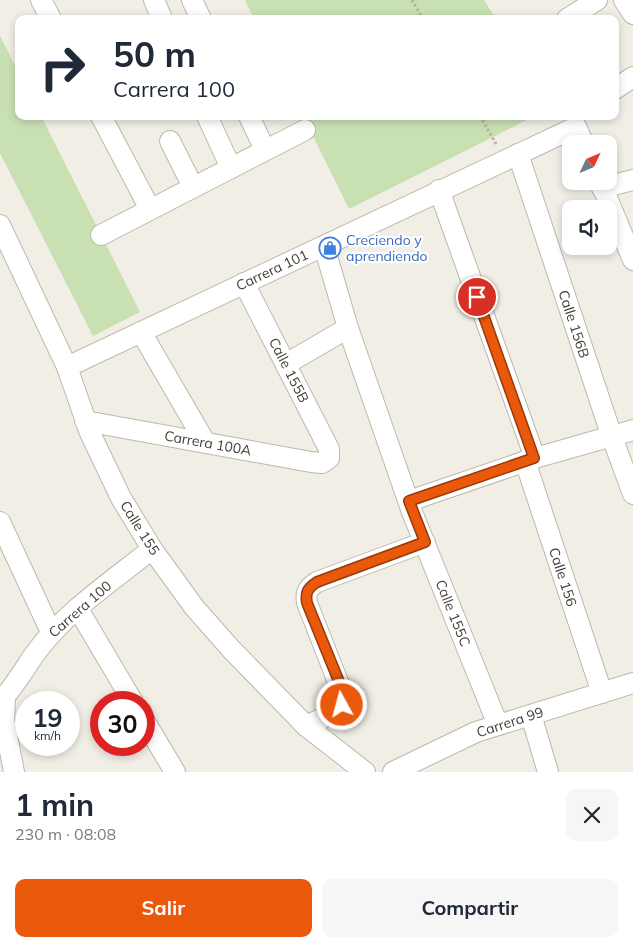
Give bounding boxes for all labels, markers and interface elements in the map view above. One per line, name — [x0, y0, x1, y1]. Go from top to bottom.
text: 50 m — [113, 32, 196, 76]
icon: right — [30, 35, 95, 100]
text: Carrera 100 — [113, 75, 235, 103]
north arrow — [562, 135, 618, 190]
map controls — [562, 135, 617, 255]
button: sound — [562, 200, 617, 255]
place label: Creciendo y aprendiendo — [346, 231, 428, 265]
shop icon: Creciendo y aprendiendo — [318, 236, 342, 260]
street label: Carrera 101 — [233, 245, 311, 295]
pin — [456, 276, 498, 318]
icon: arrive — [463, 283, 491, 311]
street label: Calle 156B — [555, 288, 593, 360]
street label: Calle 155B — [265, 335, 313, 405]
street label: Carrera 100A — [163, 426, 254, 460]
street label: Calle 155 — [116, 497, 164, 559]
street label: Calle 156 — [545, 545, 581, 609]
street label: Carrera 100 — [45, 577, 115, 641]
street label: Calle 155C — [431, 577, 475, 649]
position arrow — [315, 678, 367, 730]
speed limit sign: 30 — [90, 691, 155, 756]
text: 19 — [32, 702, 63, 733]
street label: Carrera 99 — [474, 703, 546, 741]
text: km/h — [34, 728, 61, 743]
text: 1 min — [15, 786, 94, 824]
button: close — [566, 789, 618, 841]
text: 230 m · 08:08 — [15, 824, 116, 844]
button: Salir — [15, 879, 312, 937]
button: Compartir — [322, 879, 618, 937]

